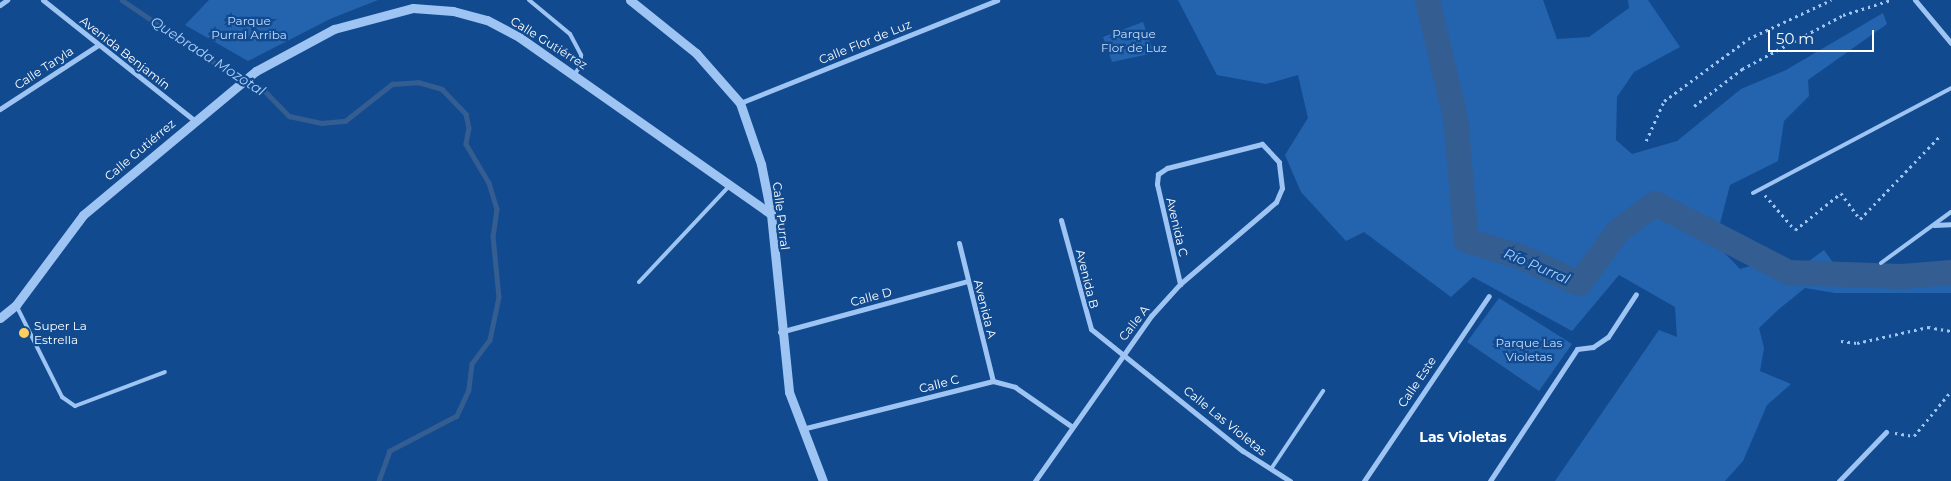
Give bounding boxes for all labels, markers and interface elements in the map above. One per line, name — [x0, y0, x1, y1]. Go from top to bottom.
street label: Avenida Benjamín — [77, 13, 173, 93]
water label: Quebrada Mozotal — [148, 13, 268, 99]
park label: Parque Purral Arriba — [211, 14, 287, 42]
street label: Calle Gutiérrez — [508, 14, 590, 72]
street label: Calle Flor de Luz — [817, 17, 913, 67]
scale bar — [1771, 20, 1877, 52]
park label: Parque Flor de Luz — [1101, 27, 1167, 55]
text: 50 m — [1776, 29, 1814, 48]
street label: Calle Taryla — [12, 44, 76, 92]
street label: Calle Gutiérrez — [102, 116, 178, 184]
street label: Calle Purral — [770, 181, 792, 251]
street label: Avenida C — [1163, 196, 1191, 258]
water label: Río Purral — [1502, 245, 1572, 287]
street label: Avenida B — [1073, 248, 1101, 310]
street label: Avenida A — [971, 278, 999, 340]
street label: Calle D — [849, 285, 893, 309]
street label: Calle A — [1116, 302, 1152, 344]
place label: Super La Estrella — [34, 319, 87, 347]
marker: Super La Estrella — [18, 327, 30, 339]
park label: Parque Las Violetas — [1496, 336, 1562, 364]
street label: Calle Este — [1395, 354, 1439, 410]
street label: Calle C — [917, 372, 961, 396]
street label: Calle Las Violetas — [1181, 383, 1269, 459]
district label: Las Violetas — [1419, 429, 1507, 445]

